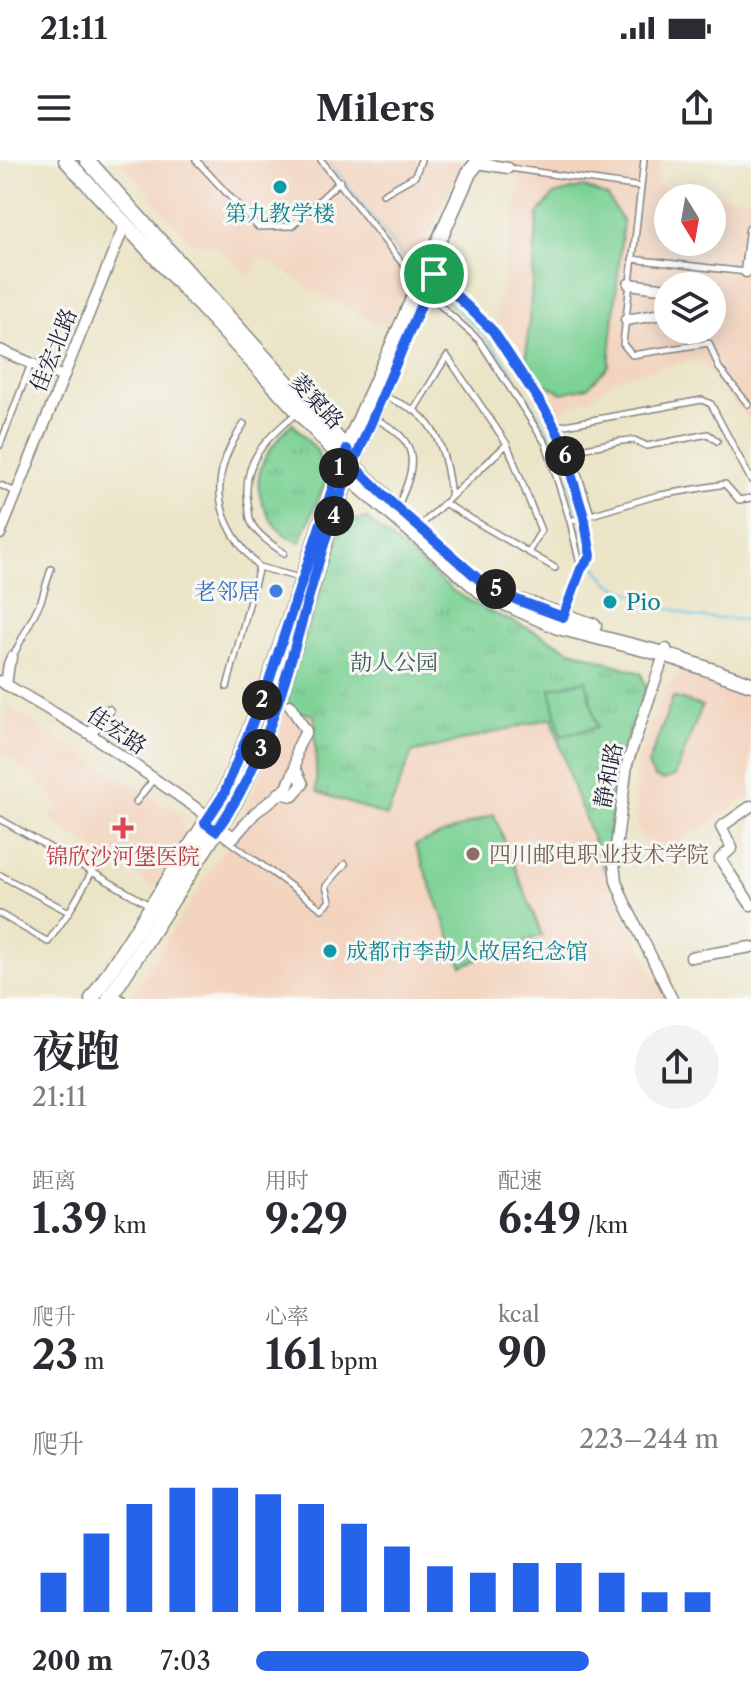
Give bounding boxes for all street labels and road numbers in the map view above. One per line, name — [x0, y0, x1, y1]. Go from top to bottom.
street label: 佳宏北路 — [24, 304, 82, 396]
street label: 菱窠路 — [284, 368, 349, 435]
street label: 佳宏路 — [82, 701, 152, 760]
street label: 静和路 — [589, 740, 628, 810]

